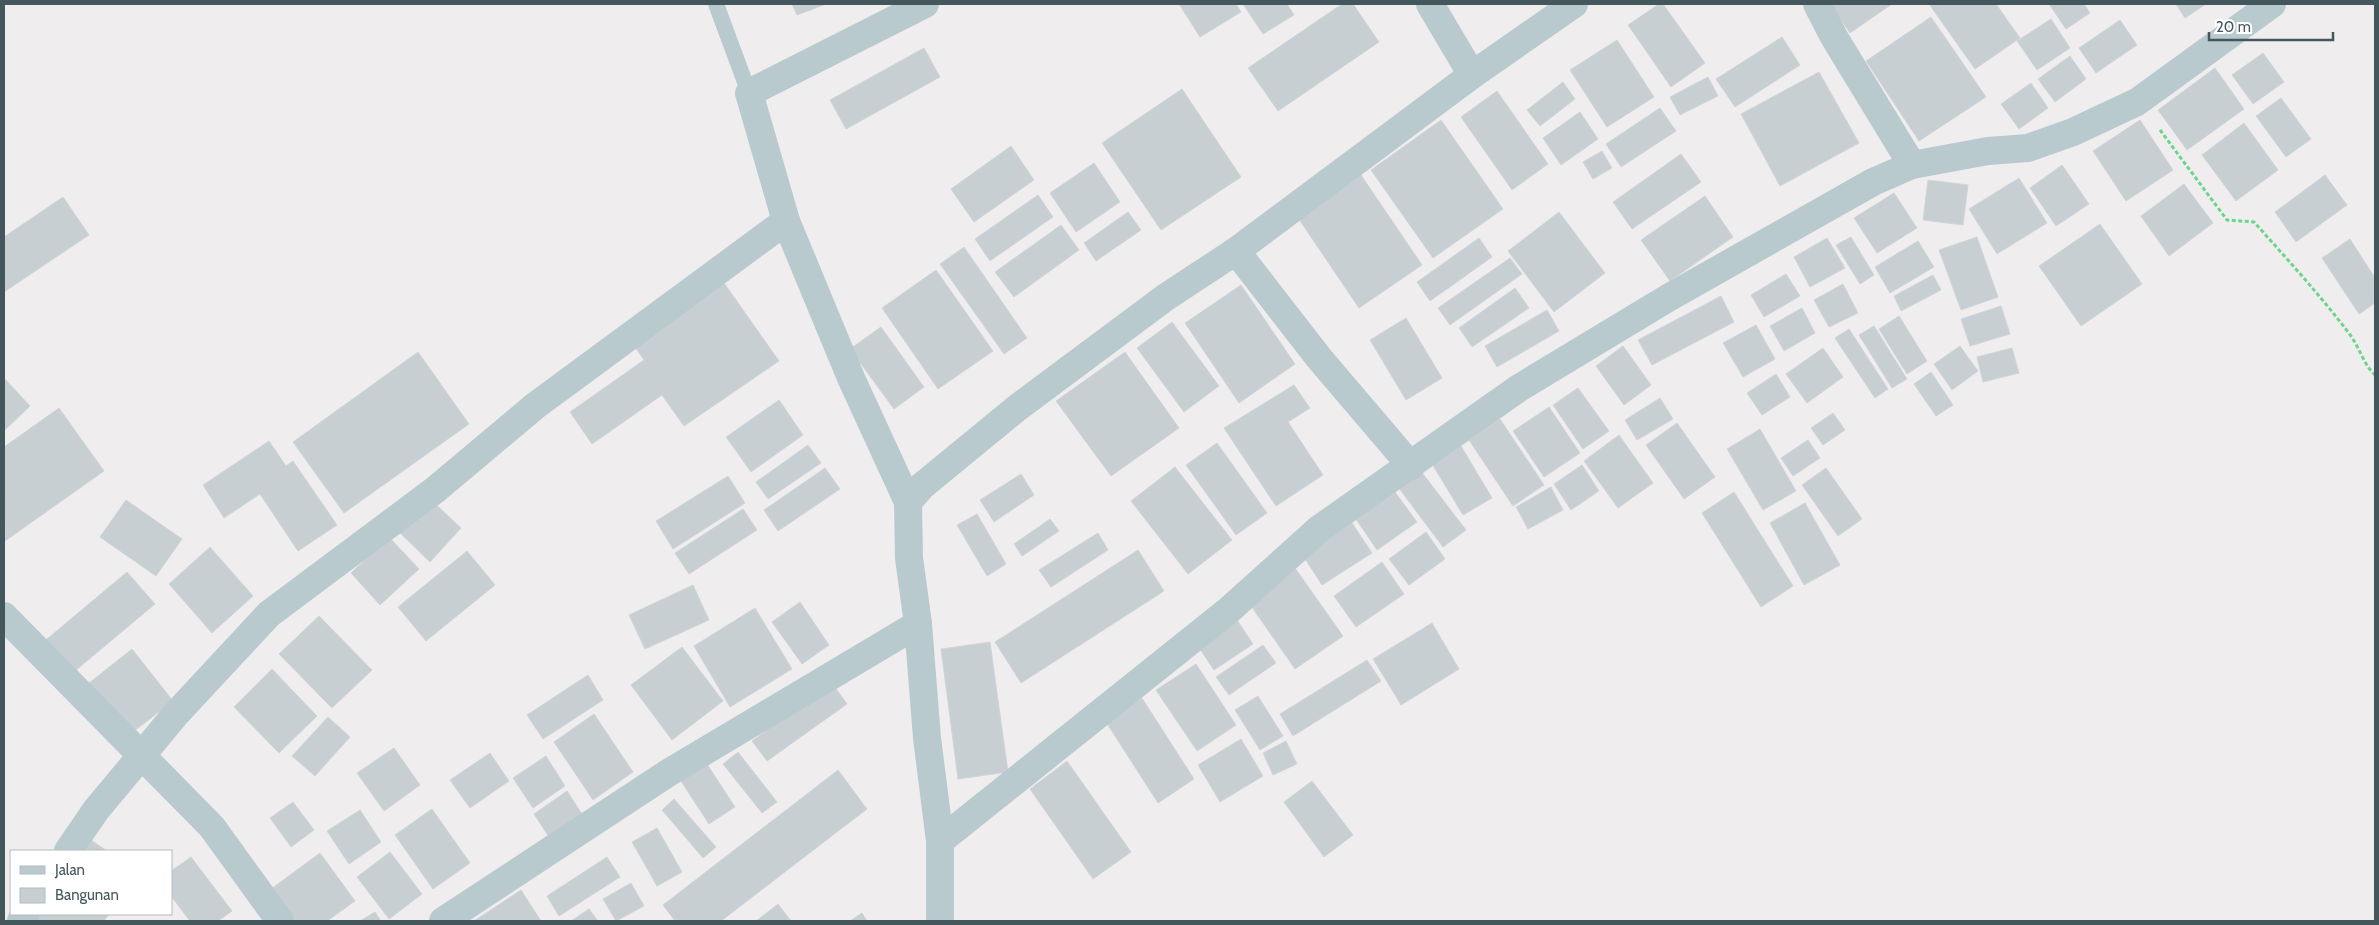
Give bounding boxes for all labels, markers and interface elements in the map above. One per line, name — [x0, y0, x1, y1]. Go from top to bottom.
scale bar — [2209, 10, 2333, 42]
text: 20 m — [2216, 18, 2251, 36]
legend — [10, 850, 172, 915]
text: Jalan — [54, 861, 85, 879]
text: Bangunan — [55, 886, 119, 904]

